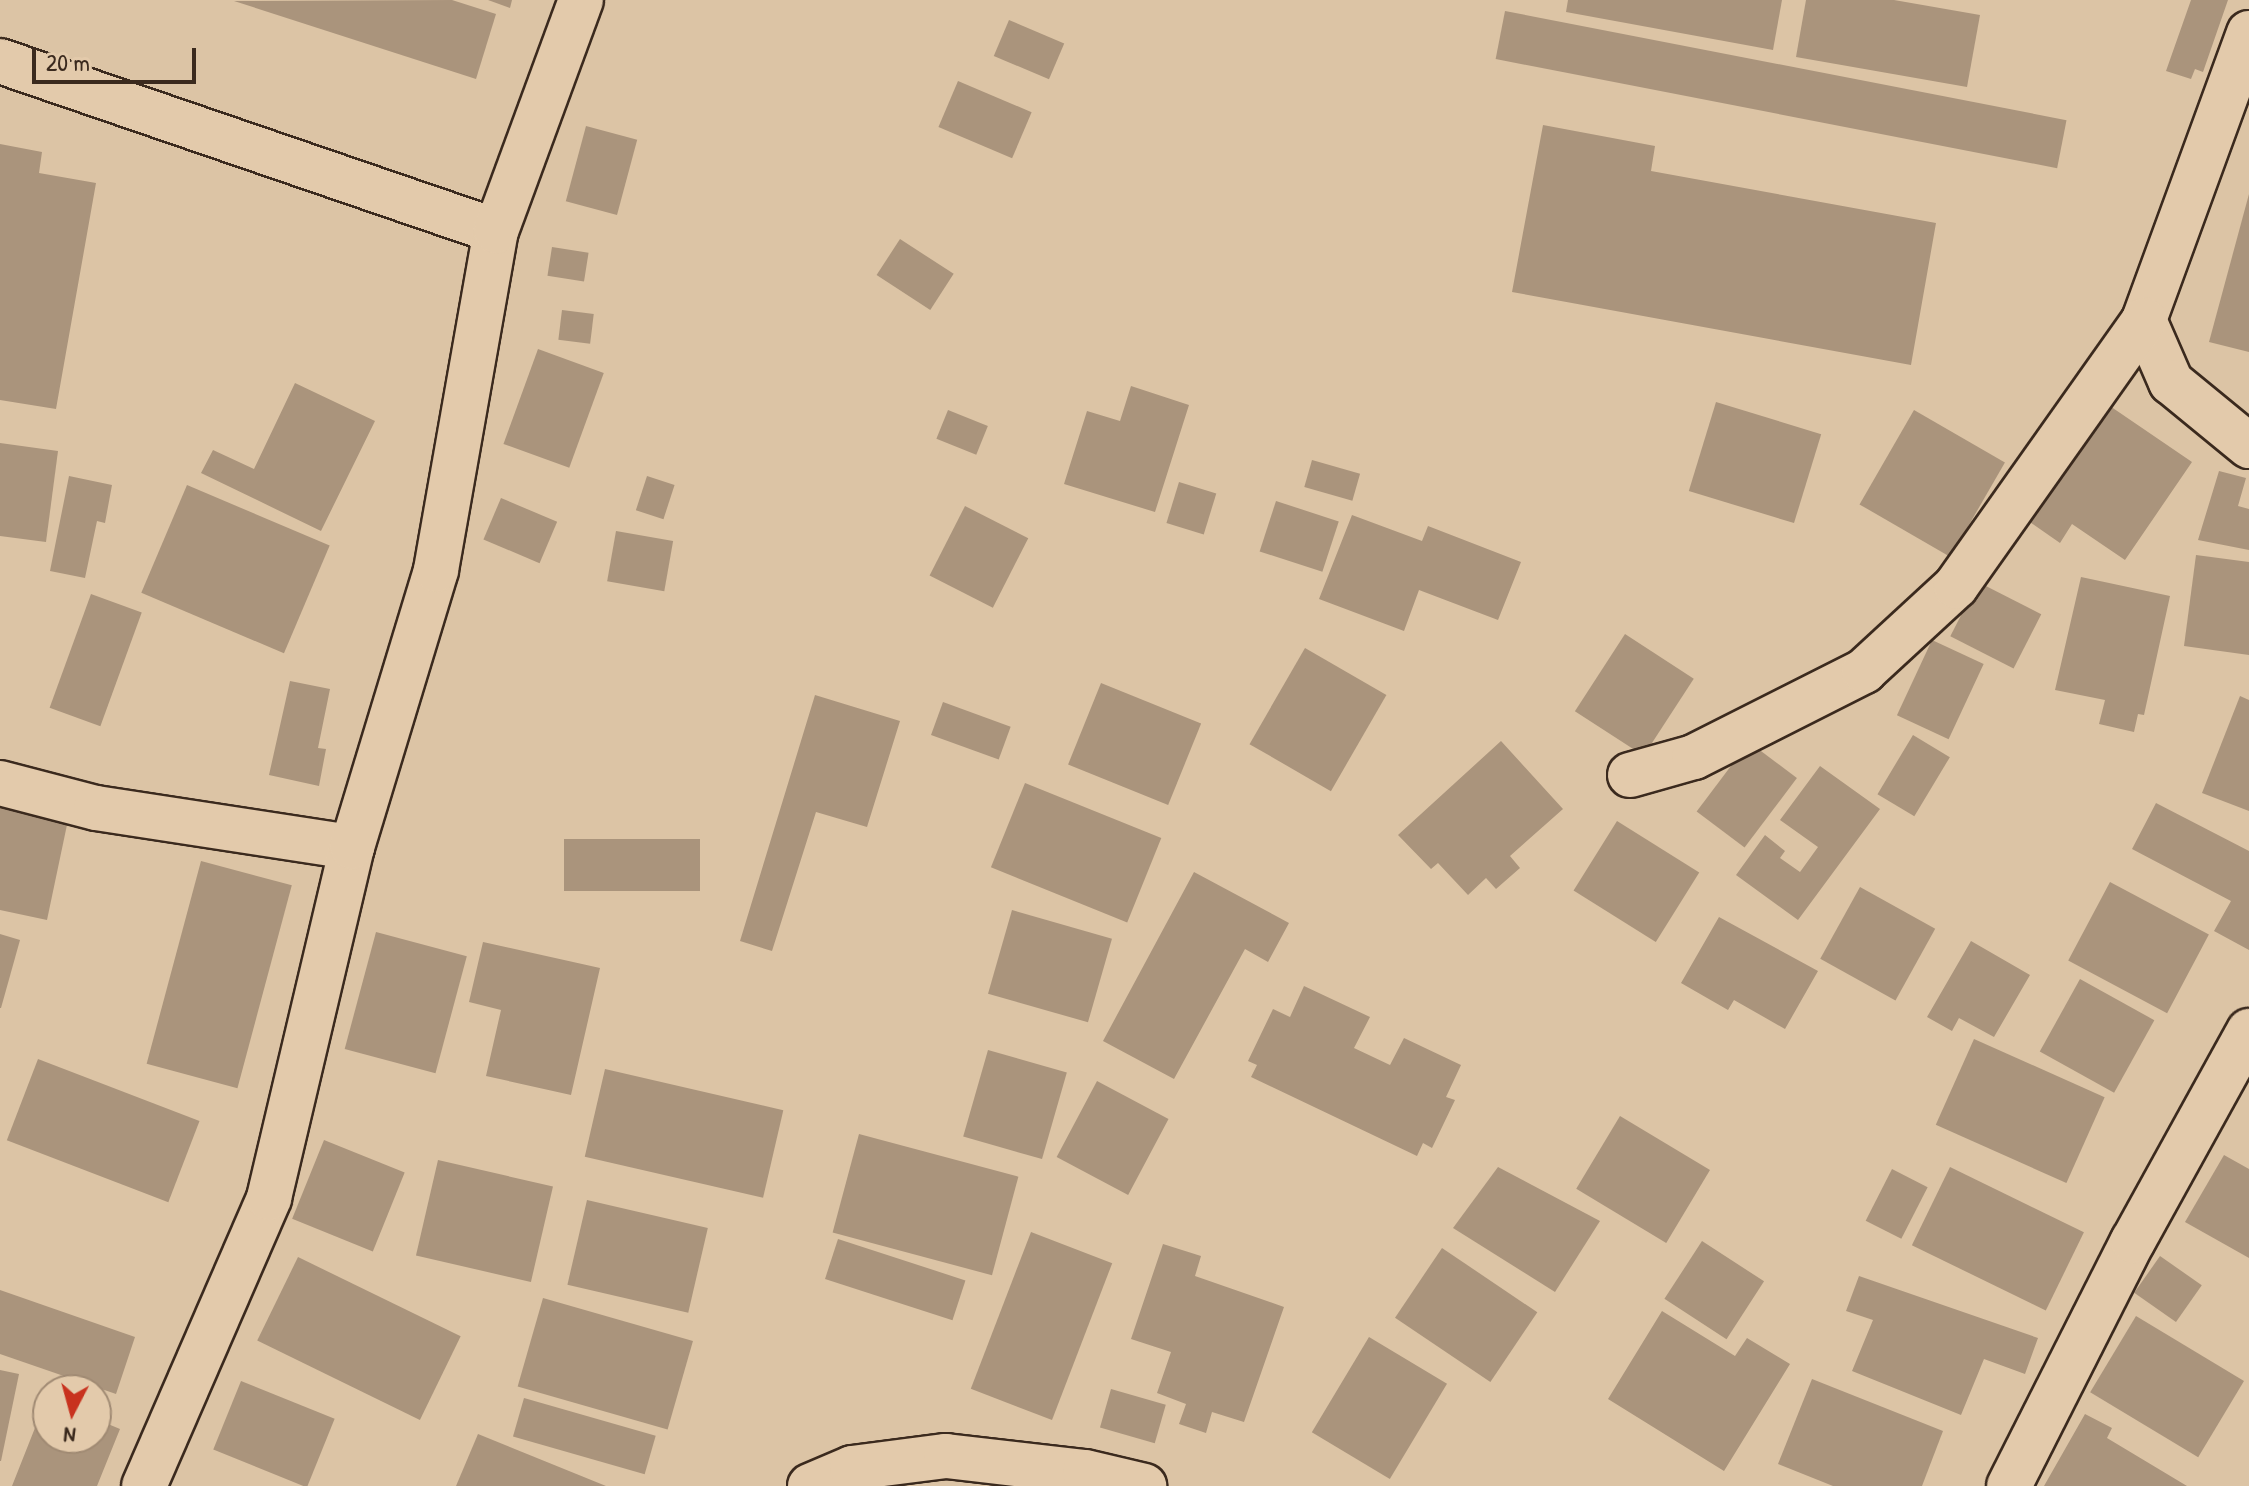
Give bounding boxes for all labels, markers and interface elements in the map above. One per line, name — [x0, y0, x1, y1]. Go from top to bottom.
scale bar — [36, 32, 200, 82]
text: 20 m — [46, 46, 90, 78]
north arrow — [32, 1374, 112, 1454]
text: N — [62, 1420, 77, 1451]

